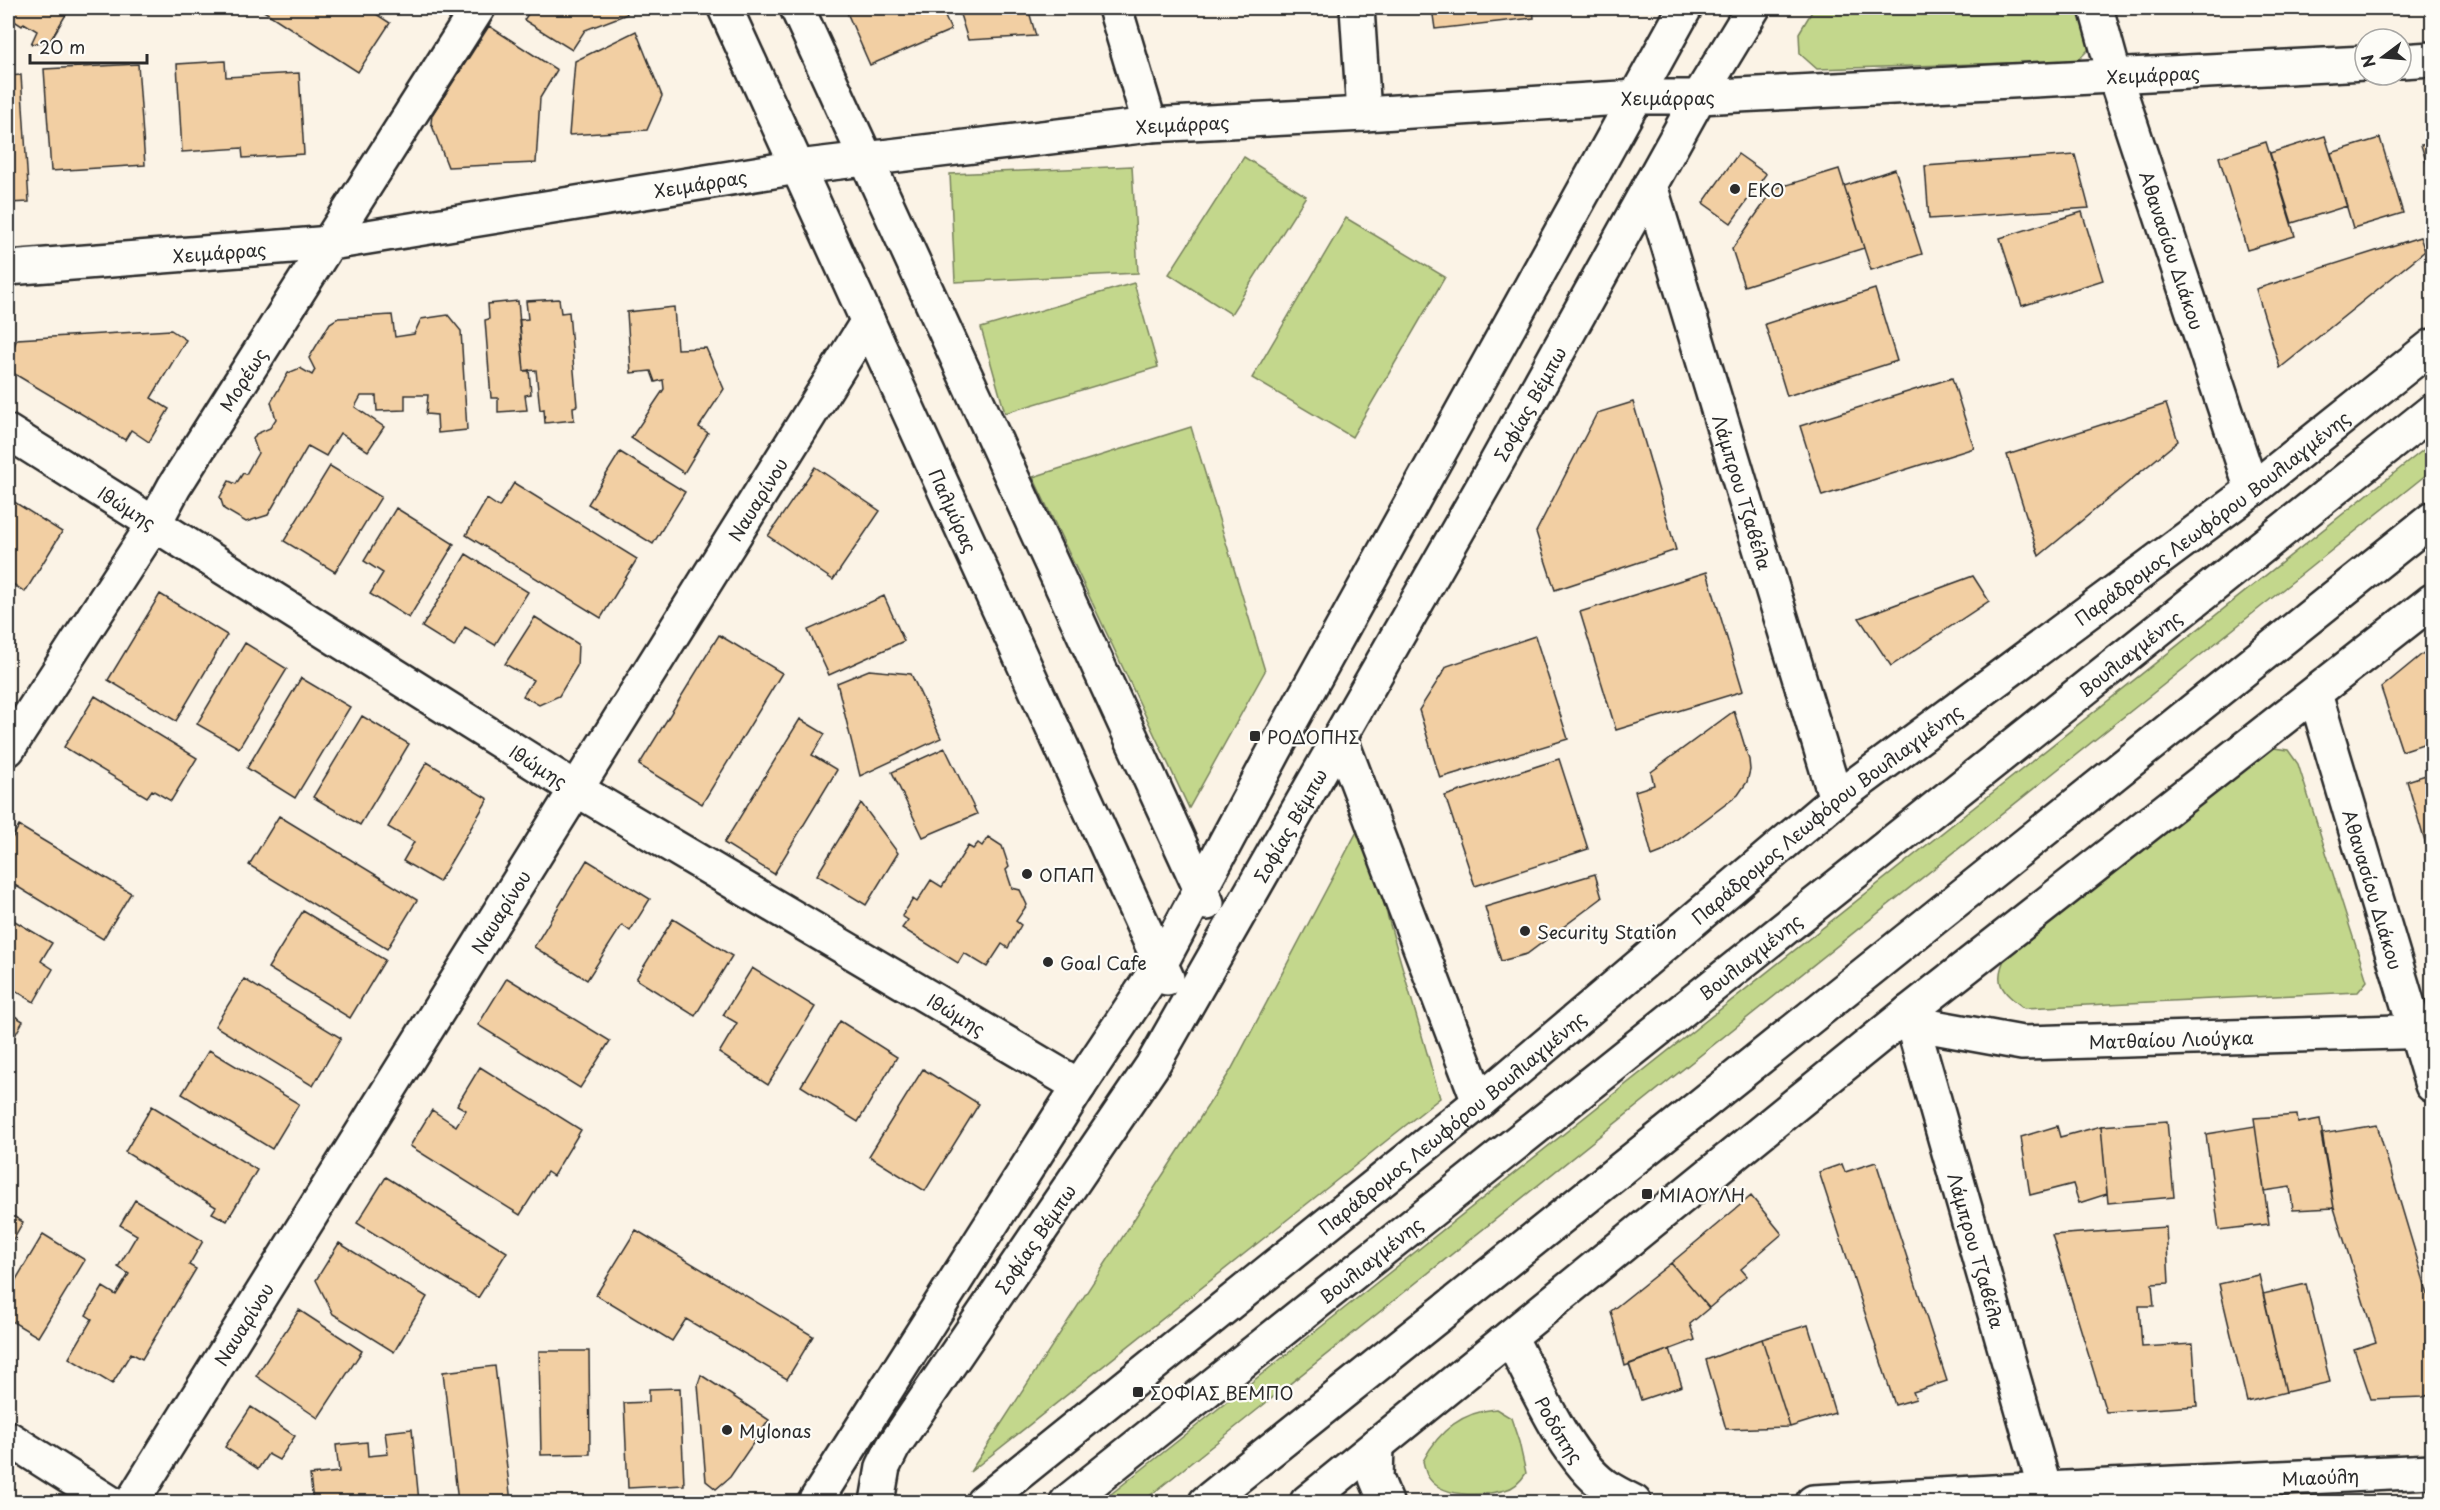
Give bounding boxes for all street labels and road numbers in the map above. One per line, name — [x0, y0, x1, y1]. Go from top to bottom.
street label: Χειμάρρας — [2105, 58, 2201, 90]
street label: Χειμάρρας — [1620, 83, 1715, 111]
street label: Χειμάρρας — [1134, 107, 1230, 140]
street label: Χειμάρρας — [652, 162, 749, 204]
street label: Αθανασίου Διάκου — [2134, 167, 2211, 333]
street label: Χειμάρρας — [171, 235, 267, 269]
street label: Σοφίας Βέμπω — [1487, 341, 1572, 466]
street label: Μορέως — [212, 342, 273, 416]
street label: Παράδρομος Λεωφόρου Βουλιαγμένης — [2069, 404, 2355, 631]
street label: Λάμπρου Τζαβέλα — [1707, 411, 1779, 573]
street label: Ναυαρίνου — [721, 452, 793, 546]
street label: Παλμύρας — [923, 464, 985, 557]
street label: Ιθώμης — [93, 479, 162, 535]
street label: Βουλιαγμένης — [2072, 603, 2187, 703]
street label: Παράδρομος Λεωφόρου Βουλιαγμένης — [1685, 697, 1967, 930]
street label: Ιθώμης — [505, 737, 573, 794]
street label: Σοφίας Βέμπω — [1246, 763, 1333, 887]
street label: Αθανασίου Διάκου — [2337, 806, 2410, 973]
street label: Ναυαρίνου — [464, 864, 536, 958]
street label: Βουλιαγμένης — [1692, 907, 1807, 1006]
street label: Ιθώμης — [922, 986, 991, 1042]
street label: Παράδρομος Λεωφόρου Βουλιαγμένης — [1312, 1004, 1591, 1241]
street label: Ματθαίου Λιούγκα — [2088, 1023, 2254, 1055]
street label: Λάμπρου Τζαβέλα — [1942, 1170, 2012, 1332]
street label: Σοφίας Βέμπω — [988, 1178, 1082, 1299]
street label: Βουλιαγμένης — [1313, 1210, 1428, 1310]
street label: Ναυαρίνου — [207, 1277, 279, 1371]
street label: Ροδόπης — [1529, 1391, 1590, 1468]
street label: Μιαούλη — [2281, 1461, 2360, 1491]

